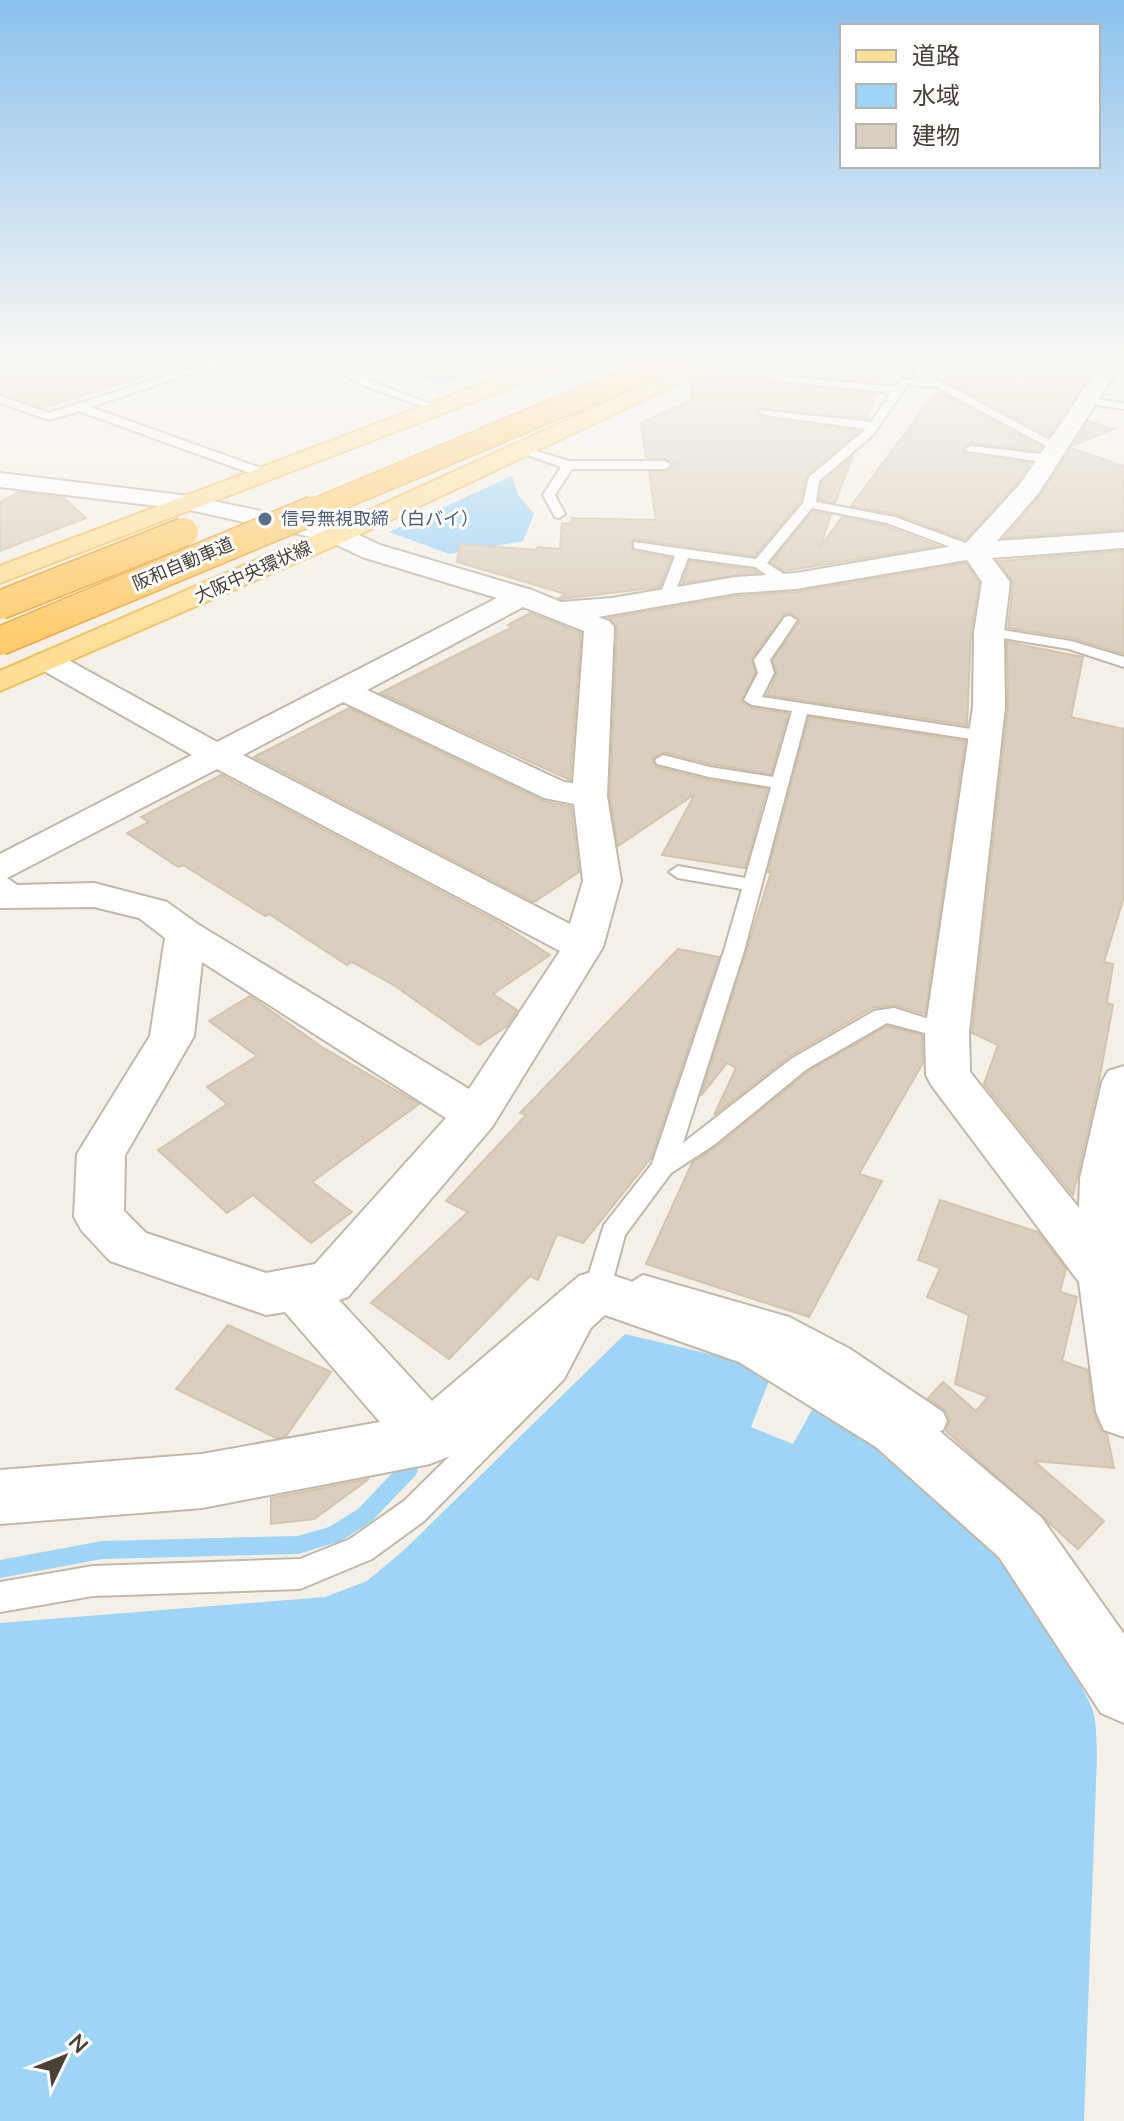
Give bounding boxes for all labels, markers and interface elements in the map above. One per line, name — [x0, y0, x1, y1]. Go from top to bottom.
legend — [840, 24, 1100, 168]
text: 道路 — [912, 40, 960, 72]
text: 水域 — [912, 80, 960, 112]
text: 建物 — [912, 120, 960, 152]
place label: 信号無視取締（白バイ） — [281, 507, 479, 531]
marker: 信号無視取締（白バイ） — [256, 510, 274, 528]
street label: 阪和自動車道 — [129, 532, 237, 596]
street label: 大阪中央環状線 — [191, 535, 315, 609]
north arrow — [24, 2017, 104, 2097]
text: N — [61, 2028, 94, 2060]

